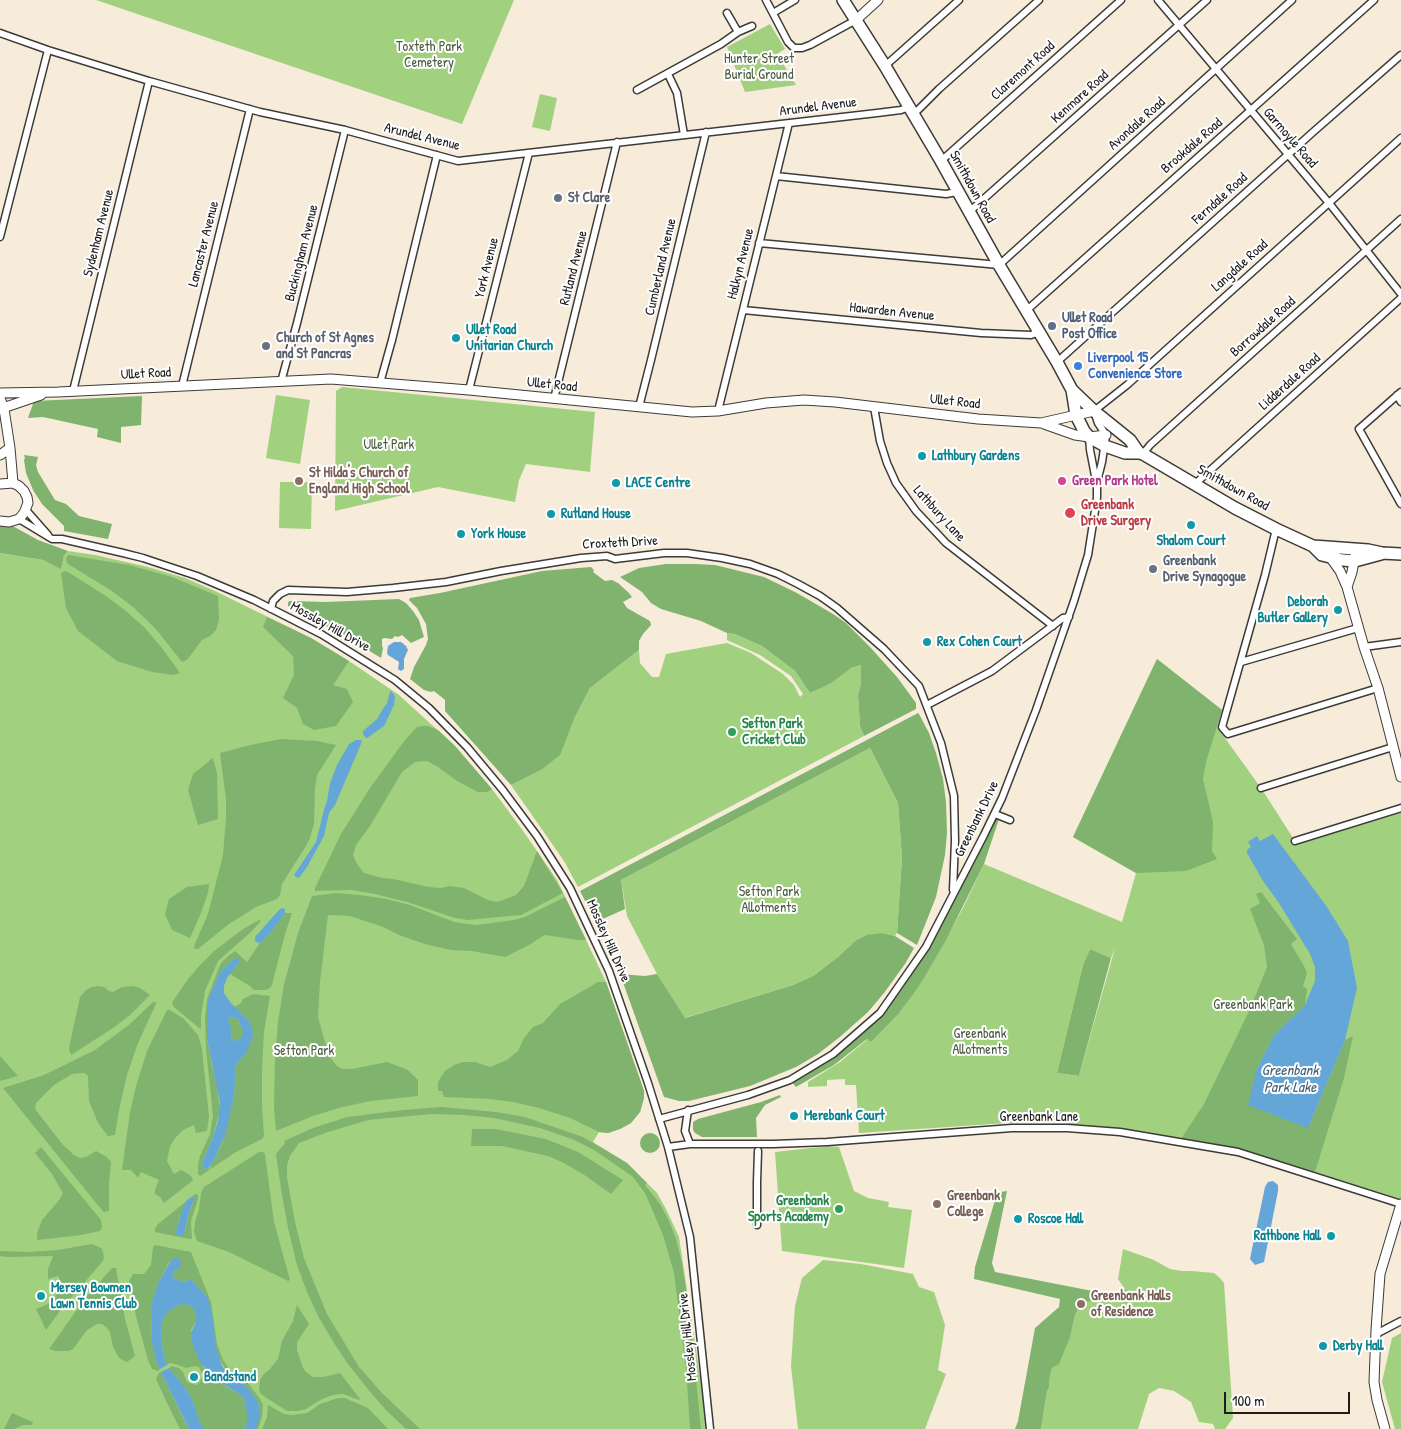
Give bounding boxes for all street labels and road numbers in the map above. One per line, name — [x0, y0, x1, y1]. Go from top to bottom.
street label: Claremont Road — [988, 38, 1058, 104]
street label: Kenmare Road — [1048, 67, 1112, 127]
street label: Arundel Avenue — [778, 94, 858, 120]
street label: Avondale Road — [1105, 94, 1169, 154]
street label: Garmoyle Road — [1259, 105, 1321, 171]
street label: Brookdale Road — [1158, 115, 1226, 177]
street label: Arundel Avenue — [382, 119, 462, 155]
street label: Smithdown Road — [945, 148, 999, 226]
street label: Ferndale Road — [1189, 170, 1251, 228]
street label: Sydenham Avenue — [80, 188, 118, 278]
street label: Lancaster Avenue — [185, 199, 223, 289]
street label: Buckingham Avenue — [282, 203, 322, 303]
street label: Cumberland Avenue — [642, 217, 680, 317]
street label: Halkyn Avenue — [724, 227, 758, 301]
street label: Rutland Avenue — [557, 229, 591, 307]
street label: York Avenue — [471, 236, 503, 300]
street label: Langdale Road — [1208, 236, 1272, 296]
street label: Borrowdale Road — [1227, 293, 1299, 361]
street label: Hawarden Avenue — [849, 299, 935, 325]
street label: Lidderdale Road — [1256, 350, 1324, 414]
street label: Ullet Road — [120, 364, 172, 384]
street label: Ullet Road — [526, 374, 578, 396]
street label: Ullet Road — [929, 391, 981, 413]
street label: Smithdown Road — [1194, 461, 1272, 515]
street label: Lathbury Lane — [909, 482, 969, 546]
street label: Croxteth Drive — [582, 533, 658, 553]
street label: Mossley Hill Drive — [287, 598, 373, 656]
street label: Greenbank Drive — [951, 778, 1003, 860]
street label: Mossley Hill Drive — [582, 897, 634, 985]
street label: Greenbank Lane — [1000, 1109, 1078, 1125]
street label: Mossley Hill Drive — [675, 1292, 701, 1382]

